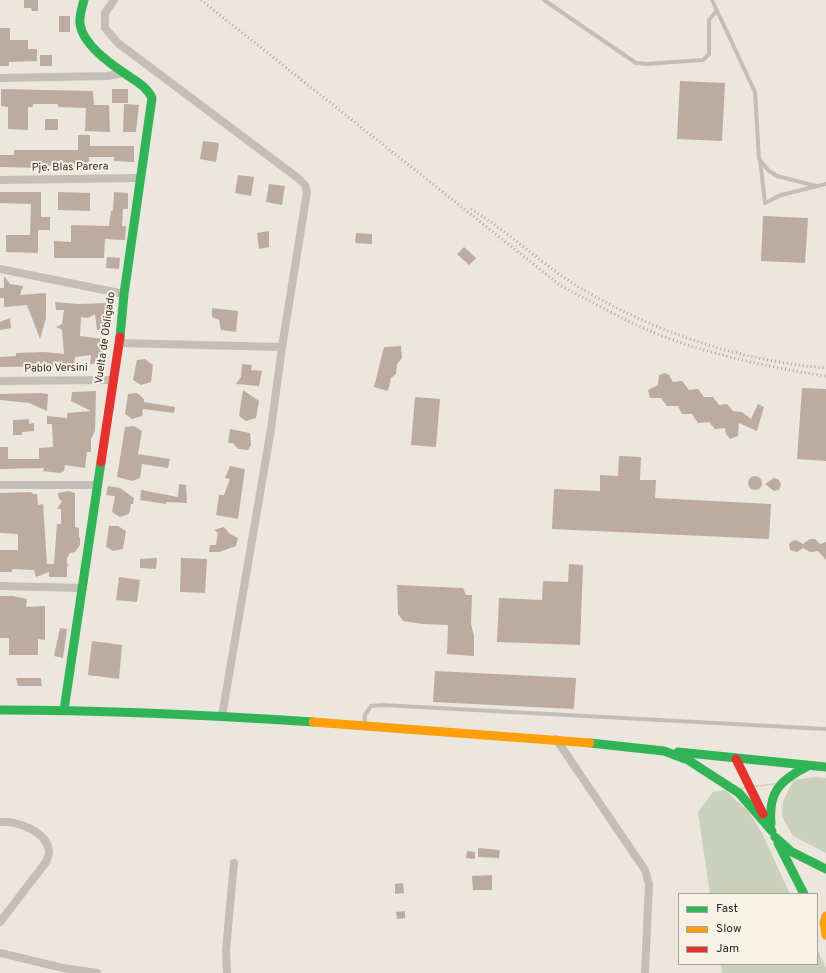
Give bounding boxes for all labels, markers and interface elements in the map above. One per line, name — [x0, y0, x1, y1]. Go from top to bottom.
street label: Pje. Blas Parera — [32, 161, 108, 175]
street label: Vuelta de Obligado — [93, 291, 119, 385]
street label: Pablo Versini — [24, 362, 88, 376]
legend — [678, 893, 818, 965]
text: Fast — [716, 901, 738, 917]
text: Slow — [716, 921, 742, 937]
text: Jam — [716, 941, 739, 957]

